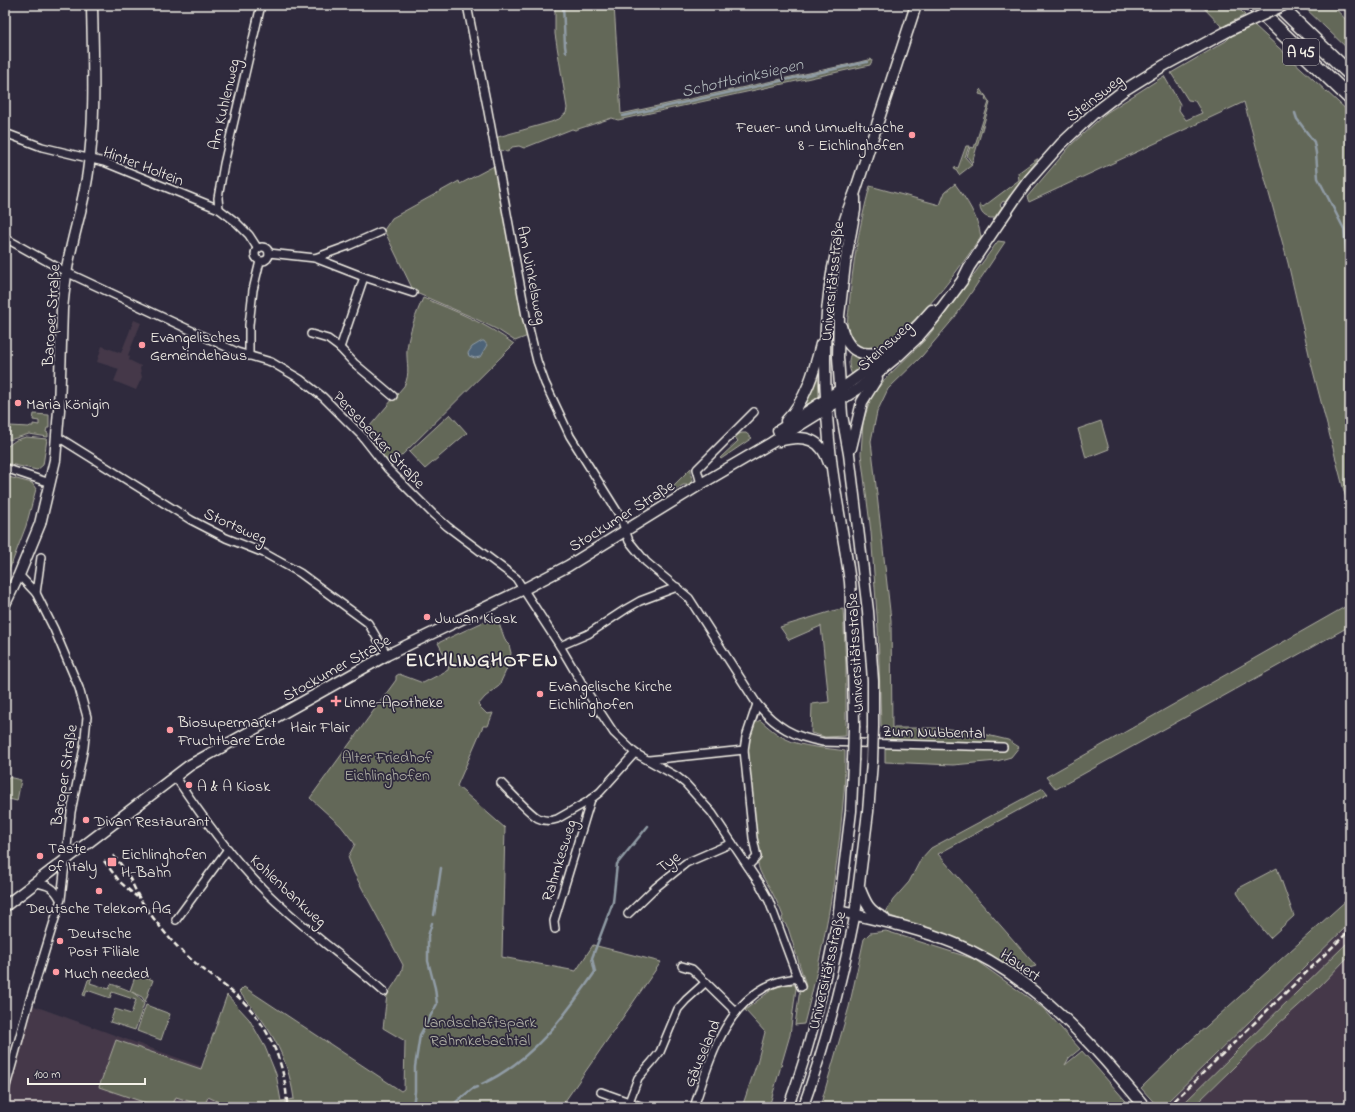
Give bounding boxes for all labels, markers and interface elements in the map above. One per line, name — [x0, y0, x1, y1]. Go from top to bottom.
road number: A 45 — [1283, 39, 1319, 65]
water label: Schottbrinksiepen — [679, 52, 806, 105]
street label: Am Kuhlenweg — [203, 56, 247, 153]
street label: Steinsweg — [1062, 69, 1129, 129]
place label: Feuer- und Umweltwache 8 - Eichlinghofen — [735, 116, 905, 158]
marker: Feuer- und Umweltwache 8 - Eichlinghofen — [907, 130, 917, 140]
street label: Hinter Holtein — [99, 140, 187, 193]
street label: Universitätsstraße — [815, 219, 851, 342]
street label: Am Winkelsweg — [510, 224, 552, 327]
street label: Baroper Straße — [36, 262, 68, 368]
street label: Steinsweg — [853, 315, 918, 378]
place label: Evangelisches Gemeindehaus — [150, 326, 247, 368]
marker: Evangelisches Gemeindehaus — [137, 340, 147, 350]
street label: Persebecker Straße — [327, 386, 431, 495]
place label: Maria Königin — [26, 393, 110, 417]
marker: Maria Königin — [13, 398, 23, 408]
street label: Stockumer Straße — [565, 474, 680, 559]
street label: Stortsweg — [200, 502, 271, 551]
street label: Universitätsstraße — [841, 591, 871, 714]
place label: Juwan Kiosk — [435, 607, 518, 631]
marker: Juwan Kiosk — [422, 612, 432, 622]
street label: Stockumer Straße — [278, 629, 396, 708]
district label: EICHLINGHOFEN — [405, 647, 559, 676]
place label: Evangelische Kirche Eichlinghofen — [548, 675, 673, 717]
marker: Evangelische Kirche Eichlinghofen — [535, 689, 545, 699]
place label: Linne-Apotheke — [344, 691, 444, 715]
marker: Linne-Apotheke — [331, 696, 341, 706]
marker: Hair Flair — [315, 705, 325, 715]
place label: Biosupermarkt Fruchtbare Erde — [177, 711, 286, 753]
place label: Hair Flair — [290, 716, 350, 740]
street label: Zum Nubbental — [882, 720, 986, 746]
street label: Baroper Straße — [45, 722, 85, 829]
marker: Biosupermarkt Fruchtbare Erde — [165, 725, 175, 735]
park label: Alter Friedhof Eichlinghofen — [342, 746, 433, 788]
place label: A & A Kiosk — [197, 775, 271, 799]
marker: A & A Kiosk — [184, 780, 194, 790]
place label: Divan Restaurant — [93, 810, 210, 834]
marker: Divan Restaurant — [81, 815, 91, 825]
street label: Rahmkesweg — [536, 817, 584, 905]
place label: Taste of Italy — [48, 837, 97, 879]
place label: Eichlinghofen H-Bahn — [121, 843, 207, 885]
street label: Tye — [652, 845, 687, 879]
street label: Kohlenbankweg — [244, 849, 332, 934]
marker: Taste of Italy — [35, 851, 45, 861]
marker: Eichlinghofen H-Bahn — [106, 856, 118, 868]
marker: Deutsche Telekom AG — [94, 886, 104, 896]
place label: Deutsche Telekom AG — [25, 897, 172, 921]
street label: Universitätsstraße — [803, 908, 853, 1032]
place label: Deutsche Post Filiale — [67, 922, 140, 964]
marker: Deutsche Post Filiale — [55, 936, 65, 946]
street label: Hauert — [995, 943, 1046, 988]
place label: Much needed — [64, 962, 149, 986]
marker: Much needed — [51, 967, 61, 977]
park label: Landschaftspark Rahmkebachtal — [424, 1011, 537, 1053]
street label: Gäuseland — [678, 1017, 728, 1091]
scale bar — [28, 1060, 145, 1086]
text: 100 m — [34, 1066, 61, 1084]

